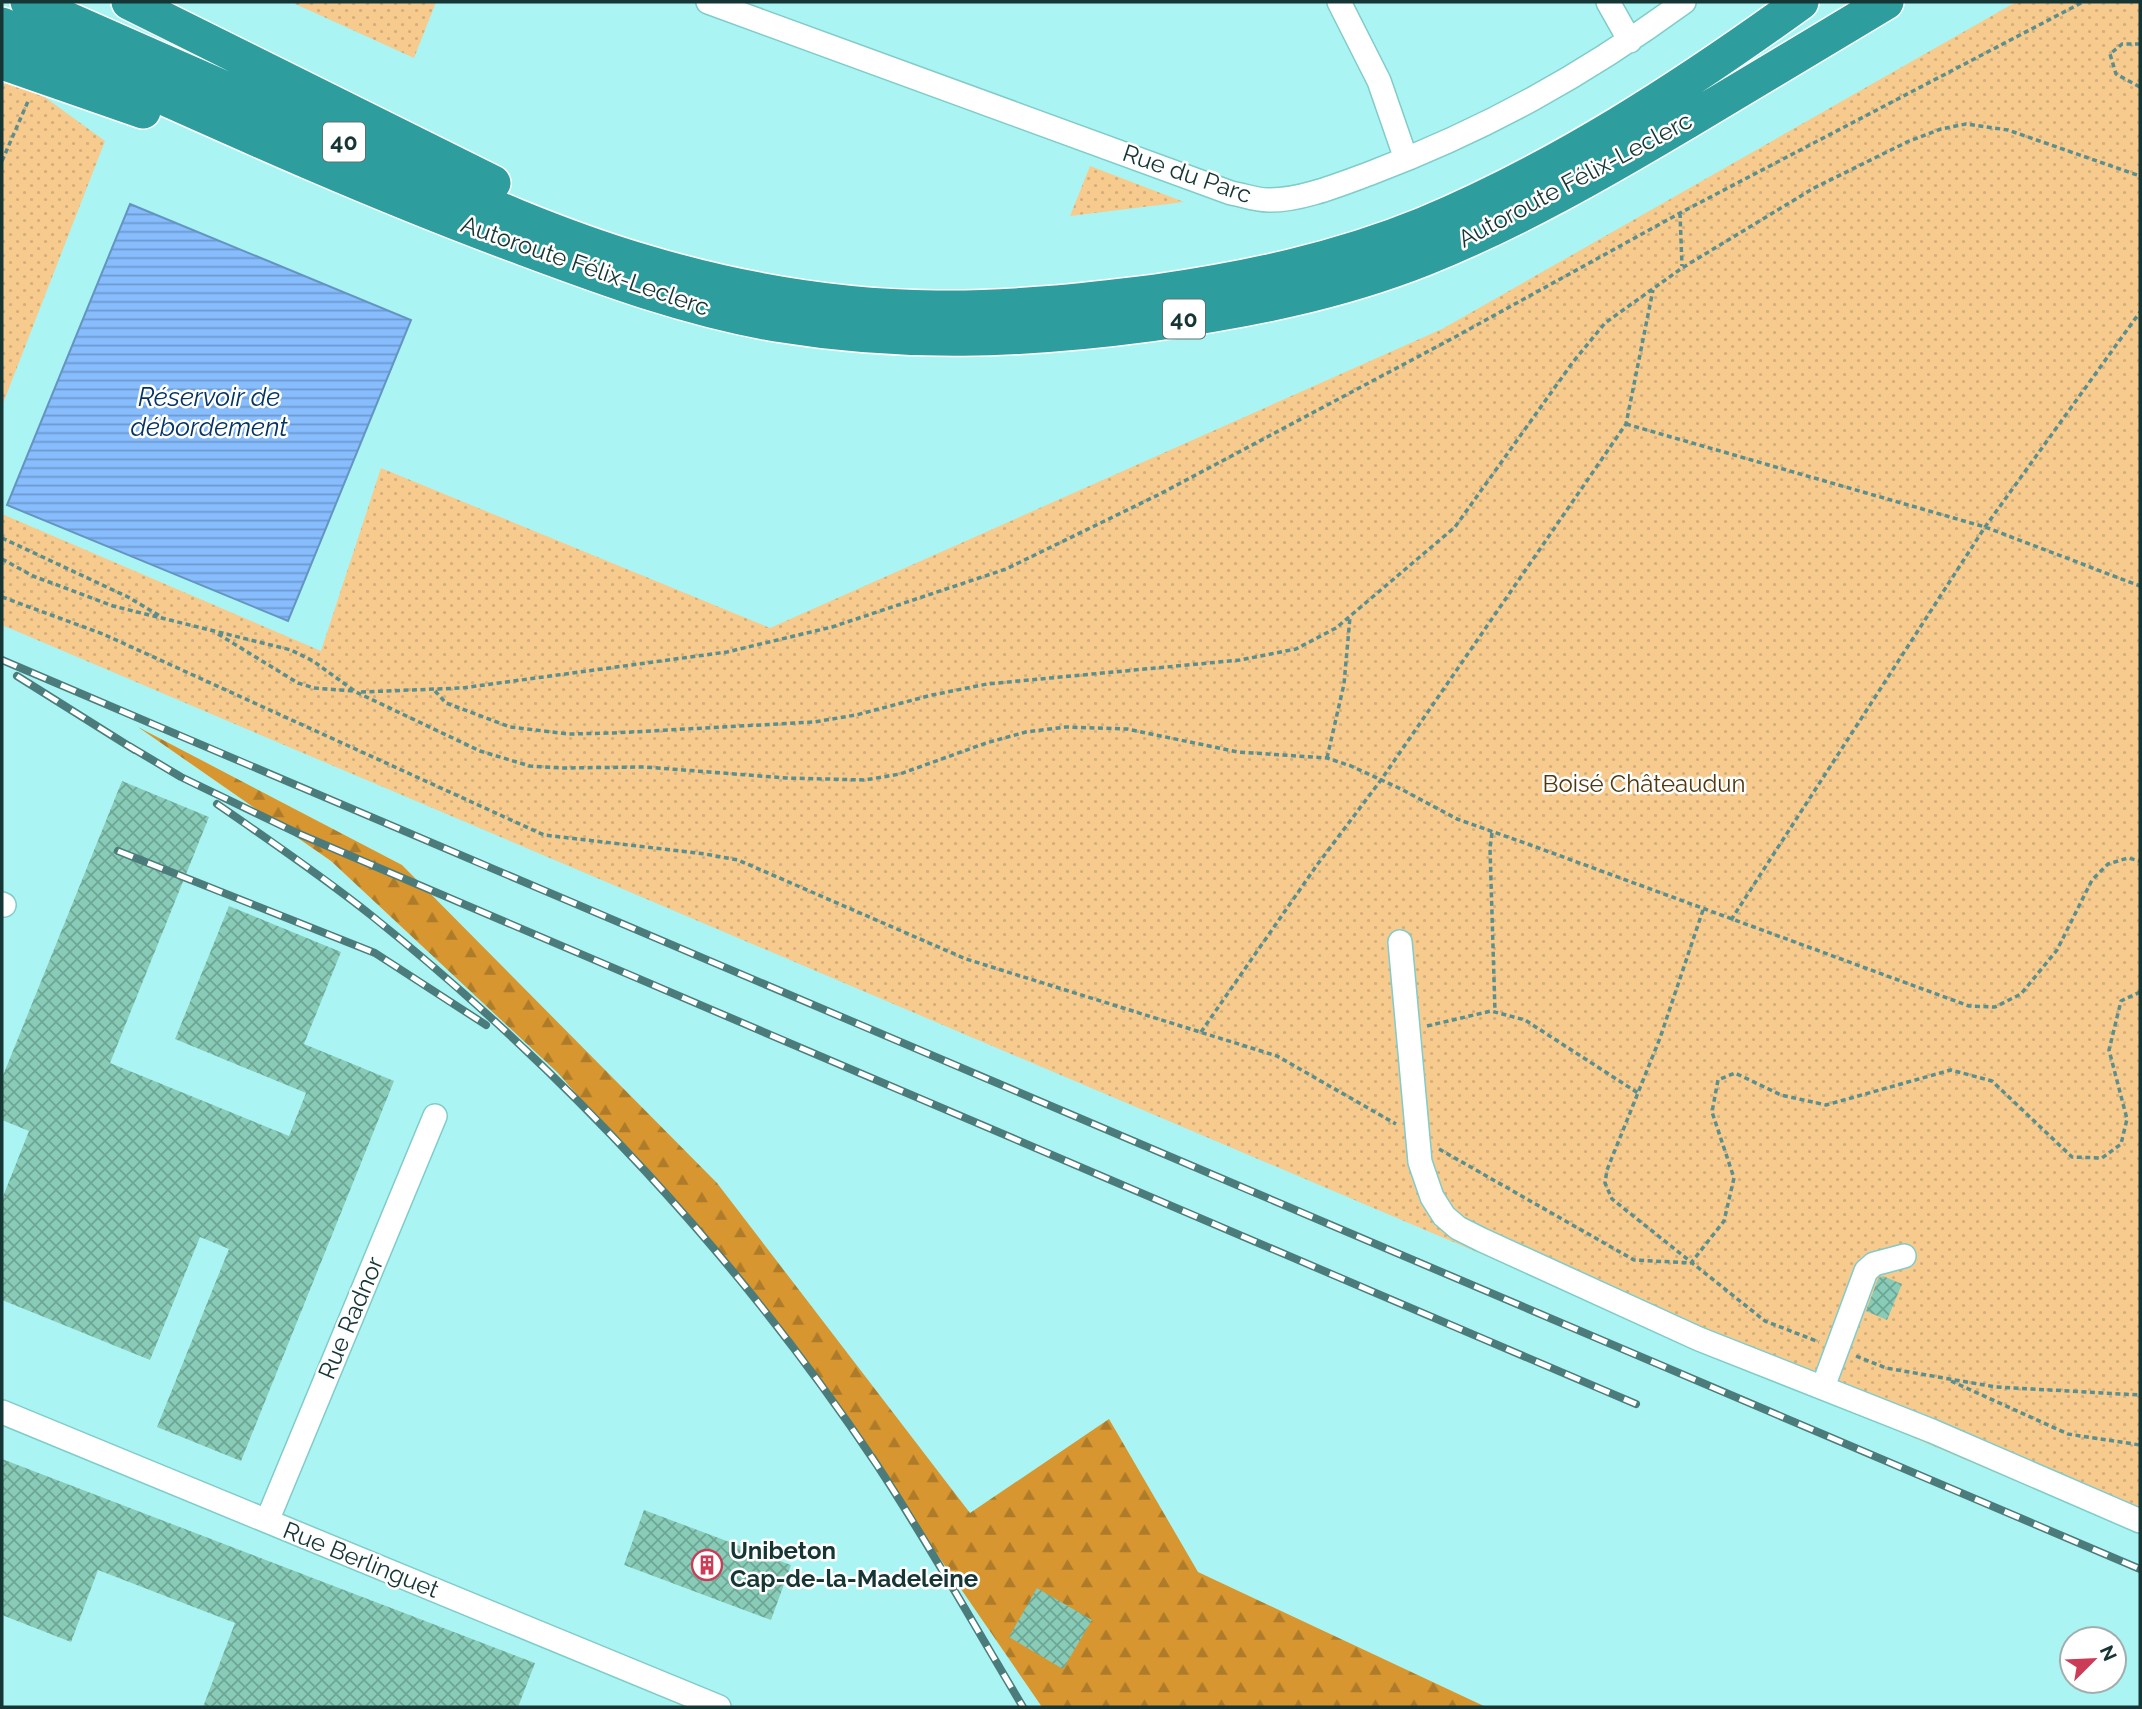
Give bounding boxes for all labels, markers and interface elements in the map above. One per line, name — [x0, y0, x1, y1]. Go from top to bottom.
street label: Autoroute Félix-Leclerc — [1453, 106, 1697, 254]
road number: 40 — [323, 122, 365, 162]
street label: Rue du Parc — [1119, 138, 1255, 209]
street label: Autoroute Félix-Leclerc — [457, 209, 713, 322]
road number: 40 — [1163, 300, 1205, 338]
water label: Réservoir de débordement — [130, 382, 288, 442]
park label: Boisé Châteaudun — [1542, 769, 1746, 798]
street label: Rue Radnor — [312, 1252, 390, 1383]
street label: Rue Berlinguet — [279, 1515, 443, 1604]
place label: Unibeton Cap-de-la-Madeleine — [730, 1536, 978, 1593]
building icon: Unibeton Cap-de-la-Madeleine — [690, 1548, 724, 1582]
north arrow — [2058, 1625, 2128, 1695]
text: N — [2096, 1642, 2122, 1664]

